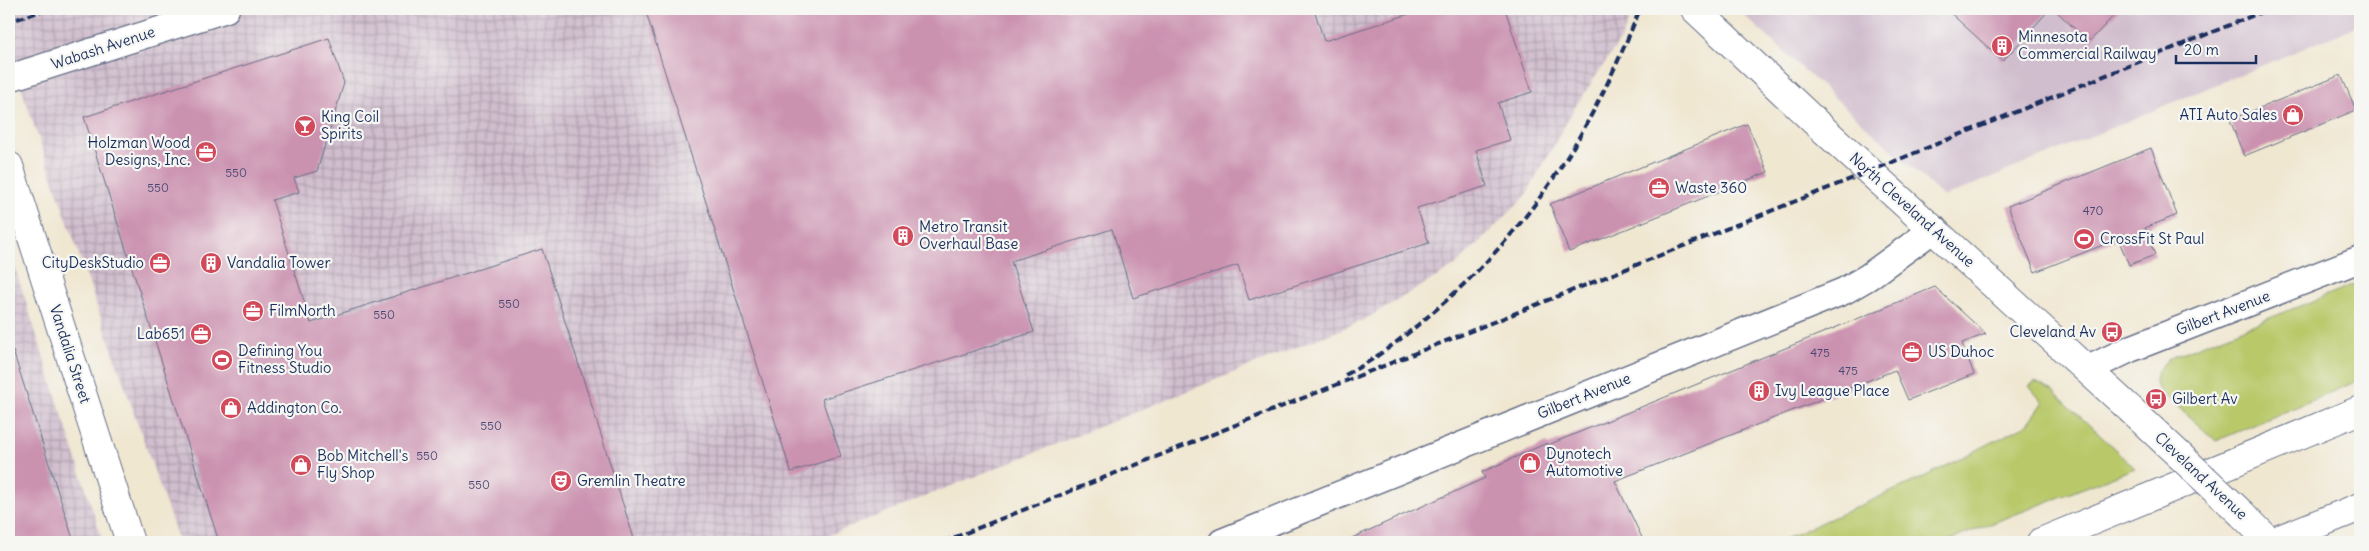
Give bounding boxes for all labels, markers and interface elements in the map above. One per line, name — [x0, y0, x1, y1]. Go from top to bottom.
street label: Wabash Avenue — [49, 22, 157, 73]
place label: Minnesota Commercial Railway — [2018, 27, 2157, 63]
scale bar — [2176, 32, 2256, 64]
building icon: Minnesota Commercial Railway — [1990, 34, 2014, 58]
text: 20 m — [2184, 40, 2219, 59]
shop icon: ATI Auto Sales — [2281, 103, 2305, 127]
place label: ATI Auto Sales — [2179, 105, 2277, 124]
place label: King Coil Spirits — [321, 107, 379, 143]
bar icon: King Coil Spirits — [293, 114, 317, 138]
place label: Holzman Wood Designs, Inc. — [88, 133, 190, 169]
office icon: Holzman Wood Designs, Inc. — [194, 140, 218, 164]
street label: North Cleveland Avenue — [1846, 148, 1979, 271]
house number: 550 — [225, 165, 247, 180]
office icon: Waste 360 — [1647, 176, 1671, 200]
place label: Waste 360 — [1675, 178, 1747, 197]
house number: 550 — [147, 180, 169, 195]
house number: 470 — [2083, 203, 2103, 218]
place label: Metro Transit Overhaul Base — [919, 217, 1018, 253]
building icon: Metro Transit Overhaul Base — [891, 224, 915, 248]
sports icon: CrossFit St Paul — [2072, 227, 2096, 251]
place label: CrossFit St Paul — [2100, 229, 2204, 248]
office icon: CityDeskStudio — [148, 251, 172, 275]
building icon: Vandalia Tower — [199, 251, 223, 275]
place label: CityDeskStudio — [42, 253, 144, 272]
place label: Vandalia Tower — [227, 253, 331, 272]
street label: Gilbert Avenue — [2173, 286, 2272, 339]
house number: 550 — [498, 296, 520, 311]
office icon: FilmNorth — [241, 299, 265, 323]
place label: FilmNorth — [269, 301, 336, 320]
street label: Vandalia Street — [46, 302, 95, 405]
house number: 550 — [373, 307, 395, 322]
bus stop icon: Cleveland Av — [2100, 320, 2124, 344]
office icon: Lab651 — [189, 322, 213, 346]
place label: Cleveland Av — [2010, 322, 2096, 341]
place label: Lab651 — [137, 324, 185, 343]
office icon: US Duhoc — [1900, 340, 1924, 364]
place label: Defining You Fitness Studio — [238, 341, 331, 377]
place label: US Duhoc — [1928, 342, 1995, 361]
house number: 475 — [1810, 345, 1830, 360]
sports icon: Defining You Fitness Studio — [210, 348, 234, 372]
house number: 475 — [1838, 363, 1858, 378]
street label: Gilbert Avenue — [1534, 368, 1633, 423]
building icon: Ivy League Place — [1747, 379, 1771, 403]
place label: Ivy League Place — [1775, 381, 1890, 400]
bus stop icon: Gilbert Av — [2144, 387, 2168, 411]
place label: Gilbert Av — [2172, 389, 2237, 408]
shop icon: Addington Co. — [219, 396, 243, 420]
place label: Addington Co. — [247, 398, 342, 417]
house number: 550 — [480, 418, 502, 433]
street label: Cleveland Avenue — [2151, 428, 2252, 523]
place label: Dynotech Automotive — [1546, 444, 1623, 480]
place label: Bob Mitchell's Fly Shop — [317, 446, 409, 482]
house number: 550 — [416, 448, 438, 463]
shop icon: Dynotech Automotive — [1518, 451, 1542, 475]
shop icon: Bob Mitchell's Fly Shop — [289, 453, 313, 477]
theatre icon: Gremlin Theatre — [549, 469, 573, 493]
place label: Gremlin Theatre — [577, 471, 686, 490]
house number: 550 — [468, 477, 490, 492]

